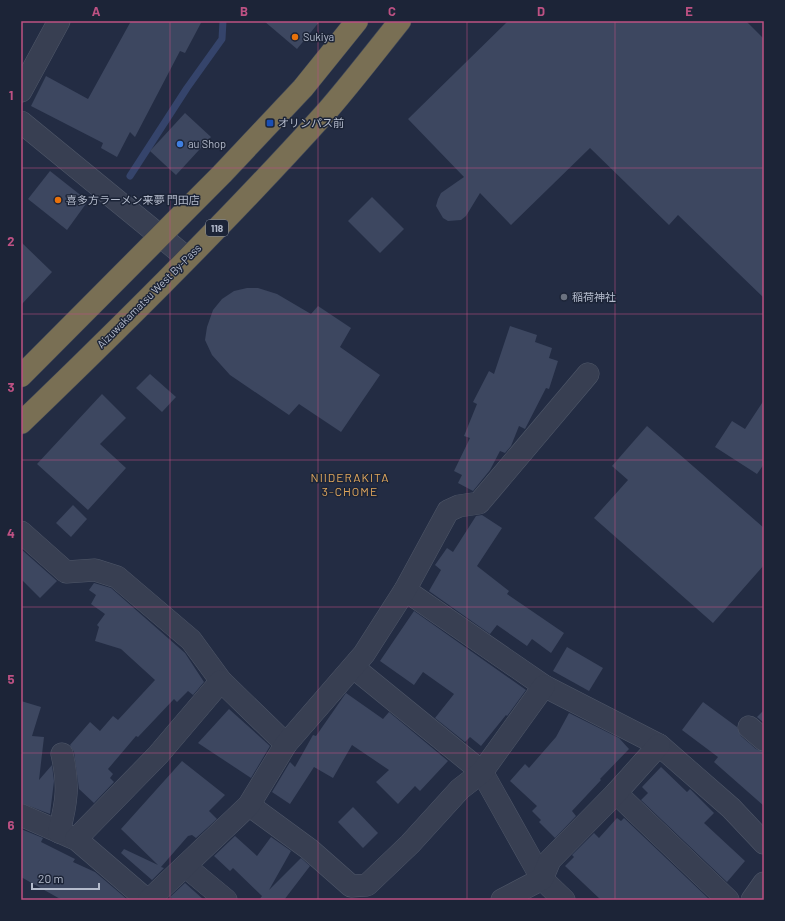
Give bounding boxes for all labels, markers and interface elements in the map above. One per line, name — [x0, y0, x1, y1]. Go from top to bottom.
text: A — [92, 3, 101, 19]
text: B — [240, 3, 248, 19]
text: C — [388, 3, 396, 19]
text: D — [537, 3, 545, 19]
text: E — [685, 3, 693, 19]
place label: Sukiya — [303, 30, 334, 43]
marker: Sukiya — [290, 32, 300, 42]
text: 1 — [9, 87, 13, 103]
place label: オリンパス前 — [278, 116, 344, 129]
marker: オリンパス前 — [265, 118, 275, 128]
place label: au Shop — [188, 137, 226, 150]
marker: au Shop — [175, 139, 185, 149]
place label: 喜多方ラーメン来夢 門田店 — [66, 193, 200, 206]
marker: 喜多方ラーメン来夢 門田店 — [53, 195, 63, 205]
road number: 118 — [206, 220, 228, 236]
text: 2 — [7, 233, 15, 249]
street label: Aizuwakamatsu West By-Pass — [94, 241, 203, 350]
place label: 稲荷神社 — [572, 290, 616, 303]
marker: 稲荷神社 — [559, 292, 569, 302]
text: 3 — [7, 379, 15, 395]
district label: NIIDERAKITA 3-CHOME — [311, 470, 389, 498]
text: 4 — [7, 525, 15, 541]
text: 5 — [7, 671, 15, 687]
text: 6 — [8, 817, 15, 833]
scale bar — [32, 865, 99, 891]
text: 20 m — [38, 871, 64, 885]

